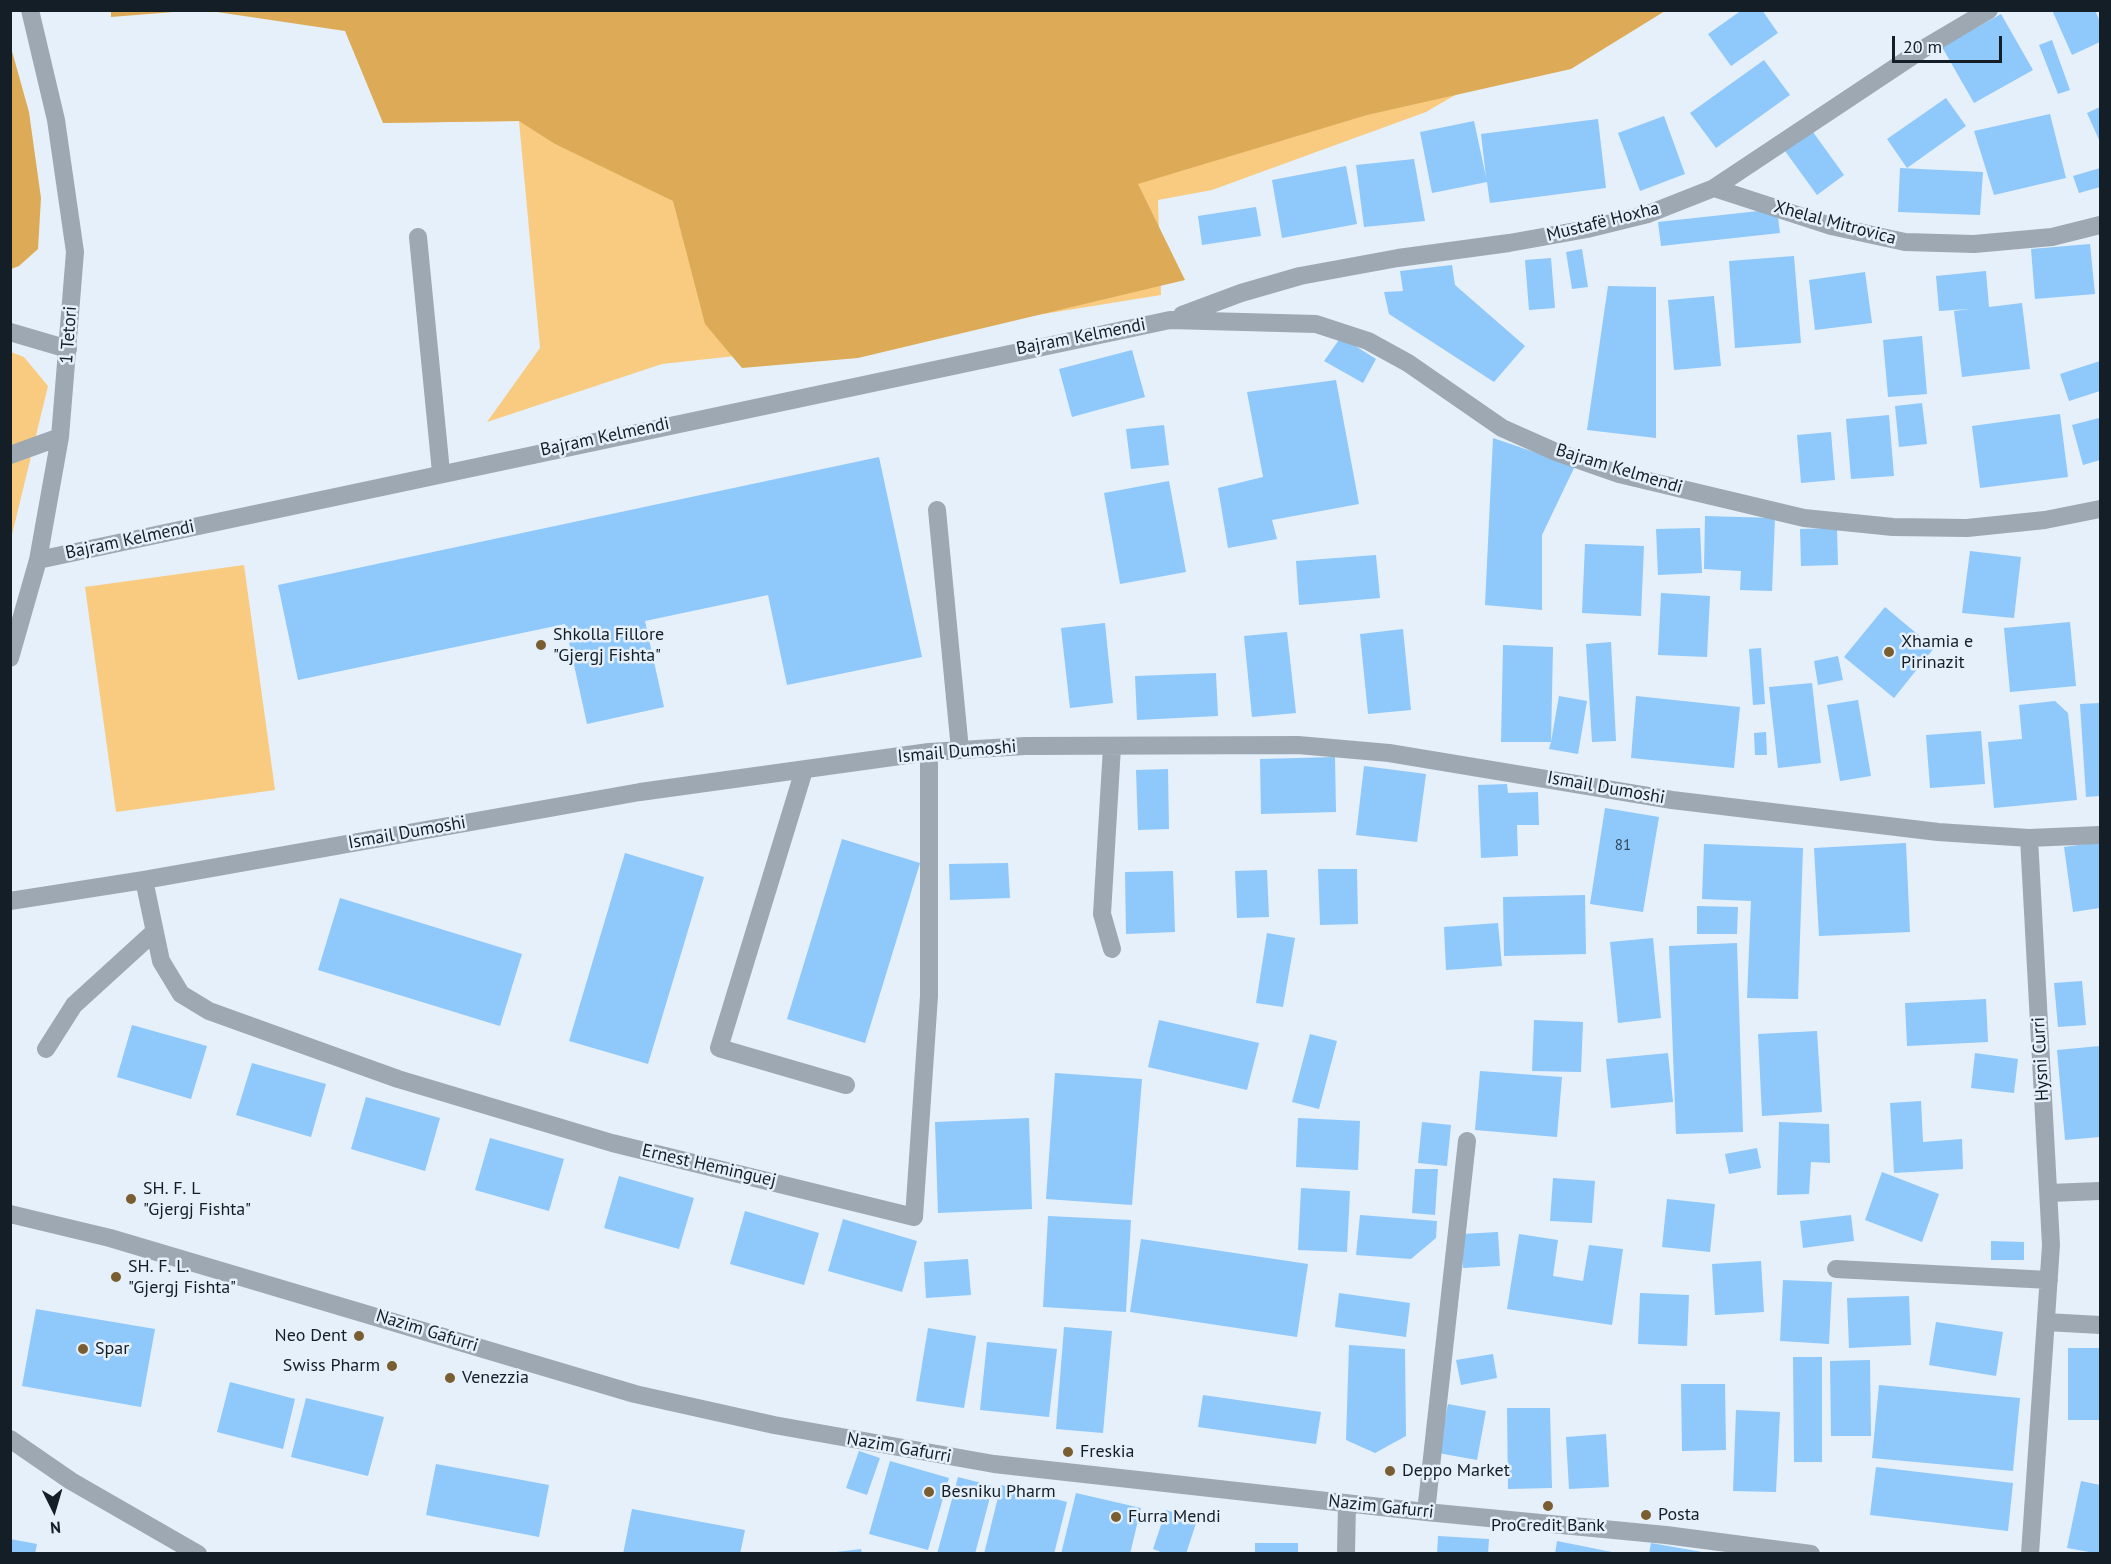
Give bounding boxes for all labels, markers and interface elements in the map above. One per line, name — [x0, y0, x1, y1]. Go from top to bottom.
scale bar — [1895, 24, 2004, 62]
text: 20 m — [1903, 35, 1942, 58]
street label: Xhelal Mitrovica — [1772, 196, 1898, 250]
street label: Mustafë Hoxha — [1544, 198, 1662, 246]
street label: 1 Tetori — [56, 305, 82, 365]
street label: Bajram Kelmendi — [1014, 314, 1148, 360]
street label: Bajram Kelmendi — [539, 413, 671, 461]
street label: Bajram Kelmendi — [1553, 439, 1685, 499]
street label: Bajram Kelmendi — [64, 516, 196, 564]
place label: Shkolla Fillore "Gjergj Fishta" — [553, 624, 664, 666]
place label: Xhamia e Pirinazit — [1901, 631, 1973, 674]
marker: Shkolla Fillore "Gjergj Fishta" — [534, 638, 548, 652]
marker: Xhamia e Pirinazit — [1882, 645, 1896, 659]
street label: Ismail Dumoshi — [897, 736, 1017, 768]
street label: Ismail Dumoshi — [1545, 767, 1667, 809]
street label: Ismail Dumoshi — [346, 812, 468, 854]
house number: 81 — [1615, 837, 1631, 855]
street label: Hysni Curri — [2028, 1016, 2054, 1102]
street label: Ernest Heminguej — [640, 1140, 778, 1192]
place label: SH. F. L "Gjergj Fishta" — [143, 1178, 251, 1220]
marker: SH. F. L "Gjergj Fishta" — [124, 1192, 138, 1206]
place label: SH. F. L. "Gjergj Fishta" — [128, 1256, 236, 1298]
marker: SH. F. L. "Gjergj Fishta" — [109, 1270, 123, 1284]
street label: Nazim Gafurri — [373, 1305, 481, 1357]
place label: Neo Dent — [275, 1325, 347, 1347]
marker: Neo Dent — [352, 1329, 366, 1343]
place label: Spar — [95, 1338, 129, 1360]
marker: Spar — [76, 1342, 90, 1356]
place label: Swiss Pharm — [283, 1355, 380, 1377]
marker: Swiss Pharm — [385, 1359, 399, 1373]
place label: Venezzia — [462, 1367, 529, 1389]
marker: Venezzia — [443, 1371, 457, 1385]
street label: Nazim Gafurri — [845, 1428, 953, 1468]
place label: Freskia — [1080, 1441, 1135, 1463]
marker: Freskia — [1061, 1445, 1075, 1459]
place label: Deppo Market — [1402, 1460, 1510, 1482]
marker: Deppo Market — [1383, 1464, 1397, 1478]
north arrow — [24, 1480, 84, 1540]
place label: Besniku Pharm — [941, 1481, 1056, 1503]
marker: Besniku Pharm — [922, 1485, 936, 1499]
street label: Nazim Gafurri — [1327, 1491, 1435, 1523]
marker: ProCredit Bank — [1541, 1499, 1555, 1513]
place label: Posta — [1658, 1504, 1700, 1526]
place label: Furra Mendi — [1128, 1506, 1221, 1528]
marker: Posta — [1639, 1508, 1653, 1522]
marker: Furra Mendi — [1109, 1510, 1123, 1524]
place label: ProCredit Bank — [1491, 1515, 1605, 1537]
text: N — [49, 1518, 62, 1538]

